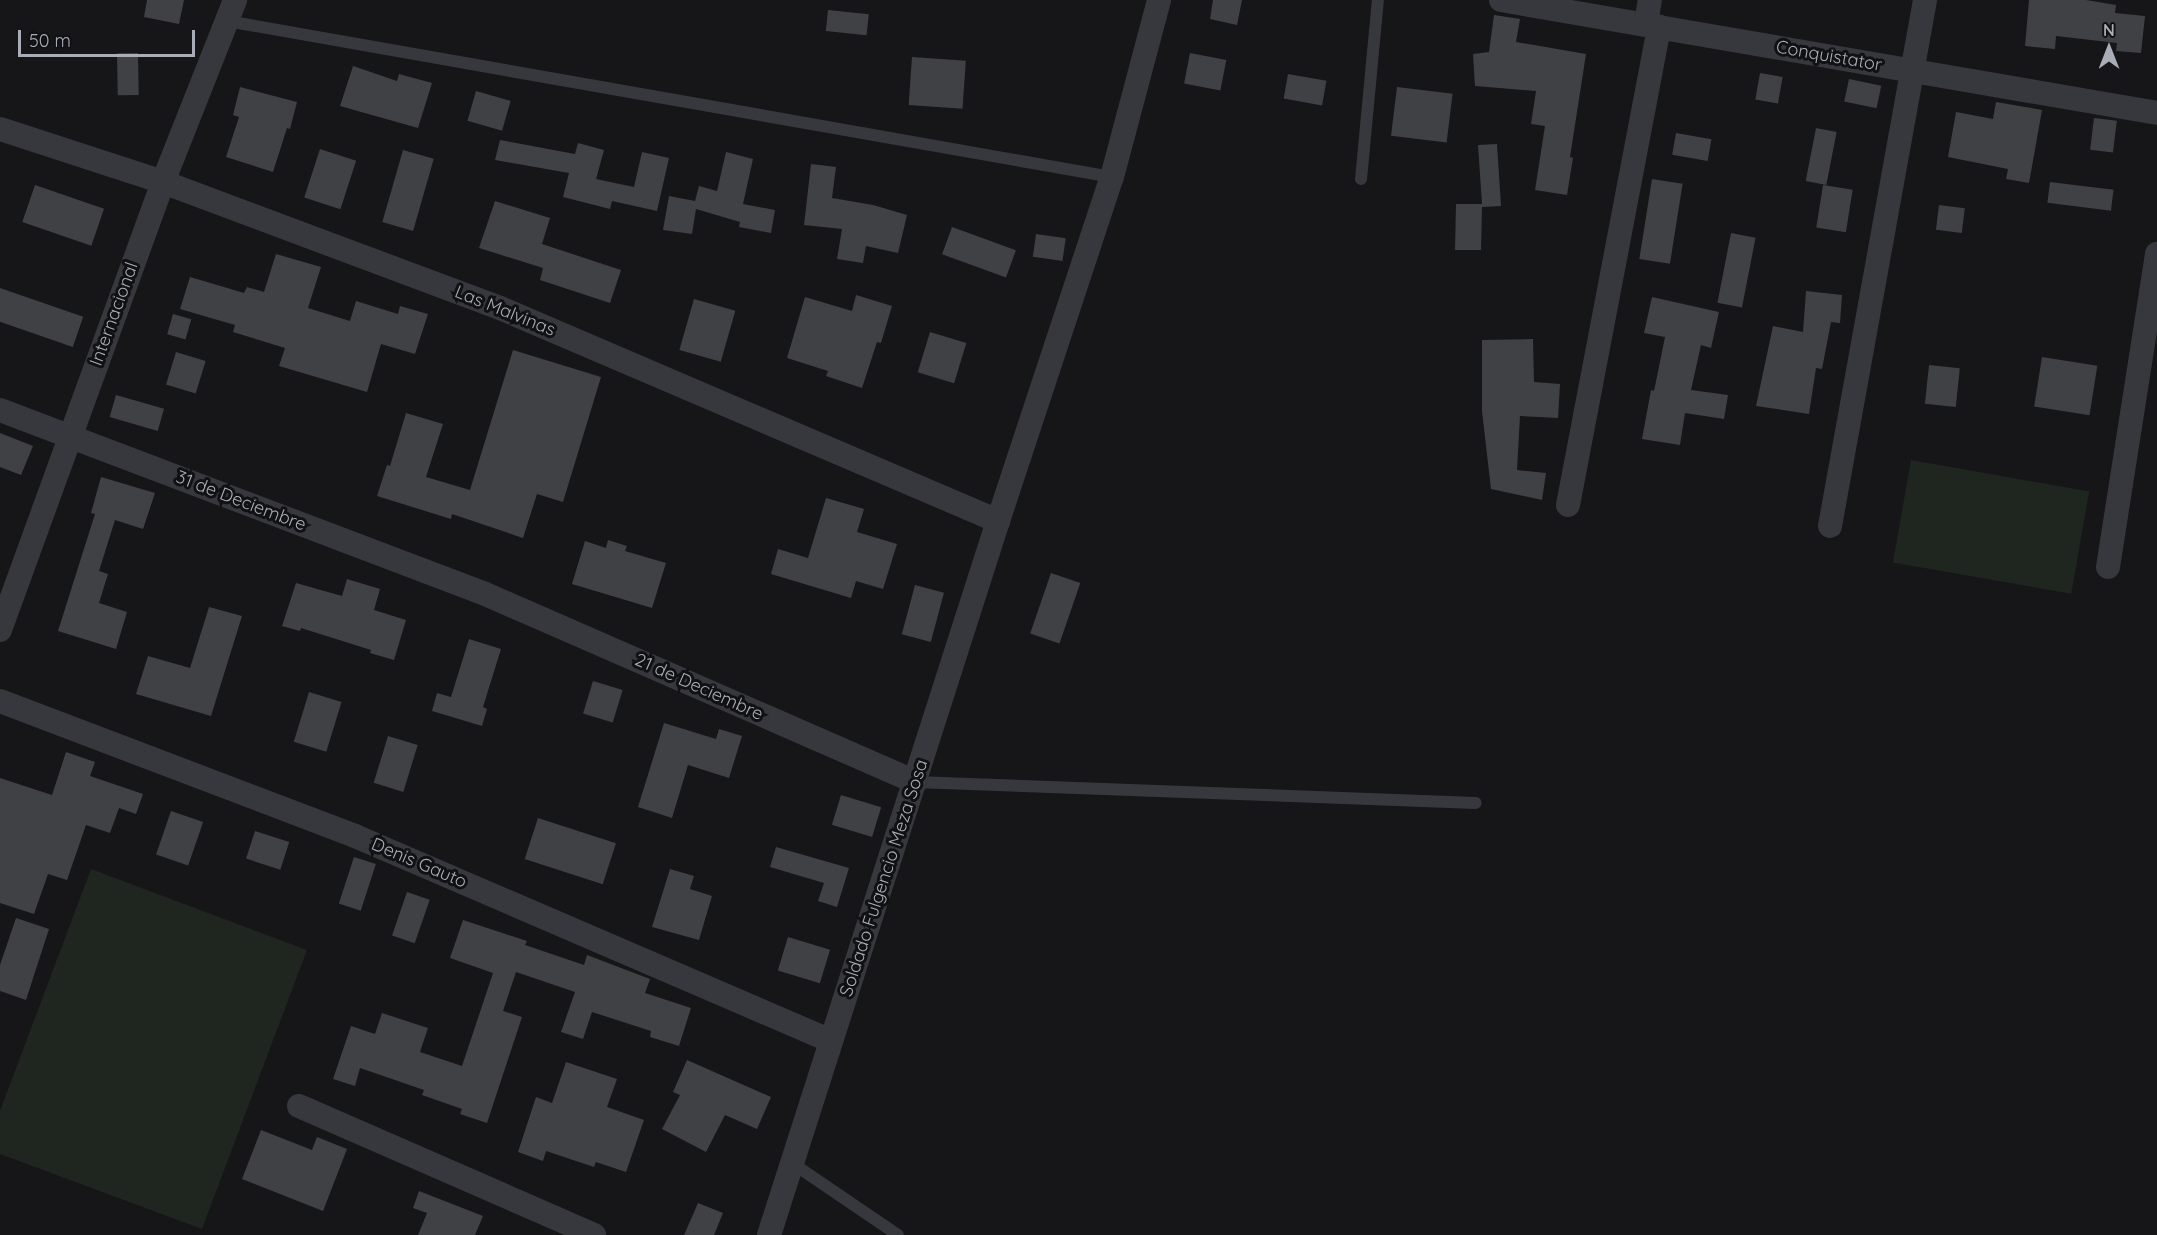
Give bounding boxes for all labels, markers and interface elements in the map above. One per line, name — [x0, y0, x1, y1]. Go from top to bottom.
scale bar — [21, 18, 198, 56]
north arrow — [2079, 18, 2139, 78]
text: N — [2103, 20, 2115, 40]
text: 50 m — [29, 29, 71, 52]
street label: Conquistator — [1774, 36, 1884, 76]
street label: Internacional — [85, 259, 143, 369]
street label: Las Malvinas — [452, 281, 558, 341]
street label: 31 de Deciembre — [173, 466, 309, 536]
street label: 21 de Deciembre — [631, 649, 767, 725]
street label: Soldado Fulgencio Meza Sosa — [835, 757, 933, 999]
street label: Denis Gauto — [368, 833, 470, 893]

